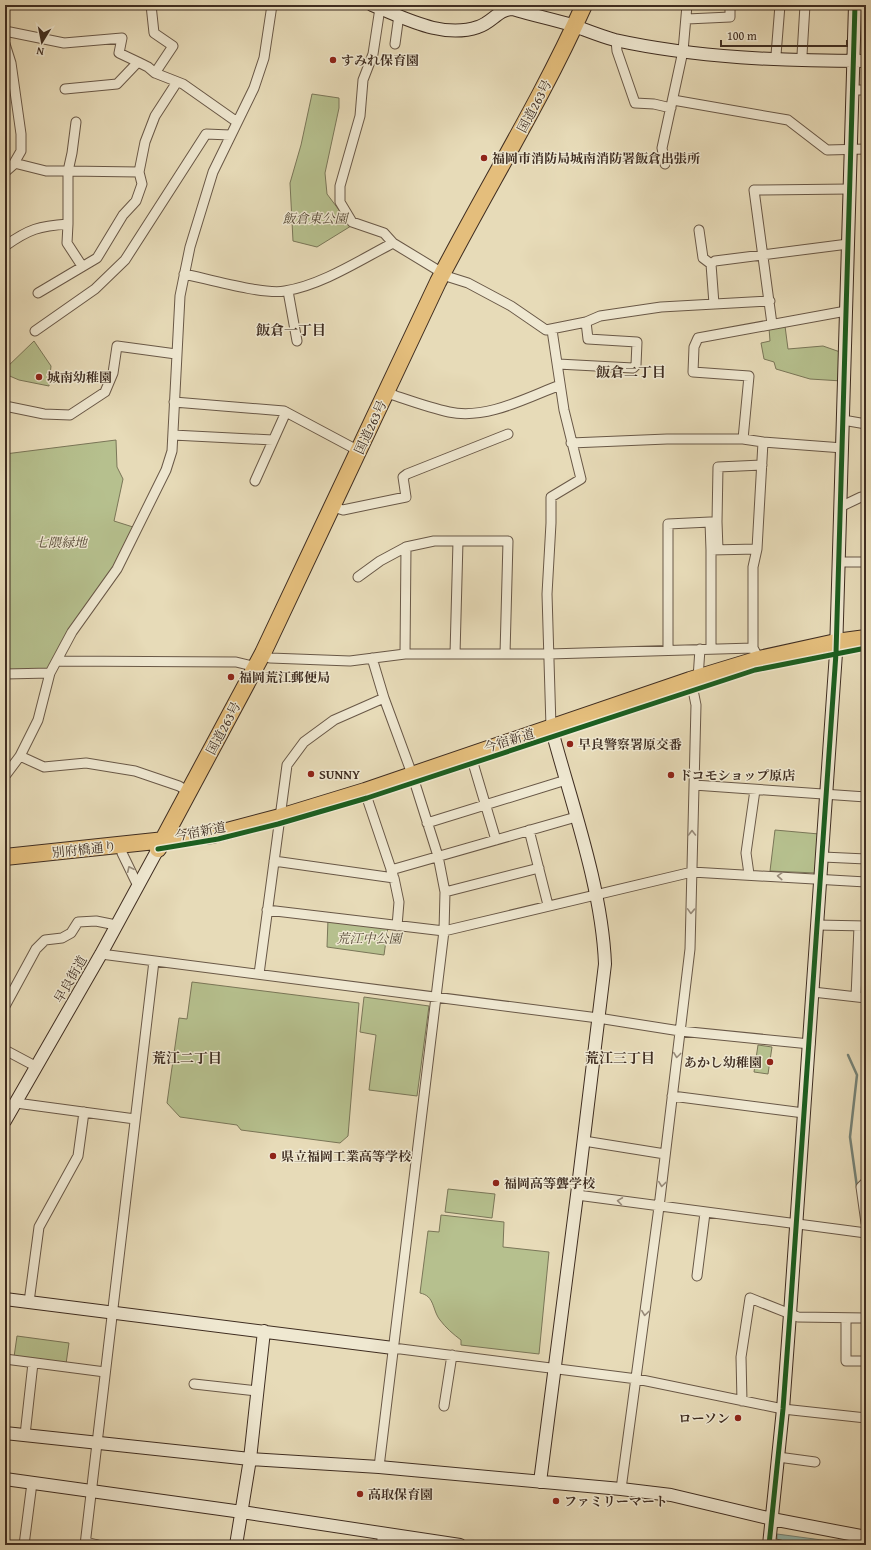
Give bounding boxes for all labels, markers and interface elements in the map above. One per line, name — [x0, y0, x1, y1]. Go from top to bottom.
north arrow — [22, 22, 62, 62]
scale bar — [721, 22, 847, 48]
text: 100 m — [727, 27, 757, 44]
text: N — [35, 43, 45, 60]
place label: すみれ保育園 — [341, 51, 419, 70]
marker: すみれ保育園 — [328, 55, 338, 65]
street label: 国道263号 — [512, 76, 556, 136]
place label: 福岡市消防局城南消防署飯倉出張所 — [492, 149, 700, 168]
marker: 福岡市消防局城南消防署飯倉出張所 — [479, 153, 489, 163]
park label: 飯倉東公園 — [282, 209, 349, 228]
district label: 飯倉一丁目 — [256, 320, 326, 340]
district label: 飯倉二丁目 — [596, 362, 666, 382]
place label: 城南幼稚園 — [47, 368, 112, 387]
marker: 城南幼稚園 — [34, 372, 44, 382]
street label: 国道263号 — [350, 397, 391, 457]
park label: 七隈緑地 — [35, 533, 89, 552]
place label: 福岡荒江郵便局 — [239, 668, 330, 687]
marker: 福岡荒江郵便局 — [226, 672, 236, 682]
street label: 国道263号 — [201, 698, 245, 758]
street label: 今宿新道 — [481, 724, 537, 757]
place label: 早良警察署原交番 — [578, 735, 682, 754]
marker: 早良警察署原交番 — [565, 739, 575, 749]
place label: SUNNY — [319, 765, 360, 784]
place label: ドコモショップ原店 — [679, 766, 795, 785]
marker: SUNNY — [306, 769, 316, 779]
marker: ドコモショップ原店 — [666, 770, 676, 780]
street label: 今宿新道 — [173, 817, 227, 846]
one-way arrow — [688, 830, 696, 836]
street label: 別府橋通り — [51, 837, 117, 862]
one-way arrow — [127, 866, 135, 873]
one-way arrow — [777, 872, 783, 880]
one-way arrow — [687, 908, 695, 914]
park label: 荒江中公園 — [336, 929, 403, 948]
street label: 早良街道 — [49, 952, 92, 1007]
district label: 荒江二丁目 — [152, 1048, 222, 1068]
district label: 荒江三丁目 — [585, 1048, 655, 1068]
one-way arrow — [673, 1052, 682, 1058]
place label: あかし幼稚園 — [684, 1053, 762, 1072]
marker: あかし幼稚園 — [765, 1057, 775, 1067]
place label: 県立福岡工業高等学校 — [281, 1147, 412, 1166]
marker: 県立福岡工業高等学校 — [268, 1151, 278, 1161]
place label: 福岡高等聾学校 — [504, 1174, 596, 1193]
marker: 福岡高等聾学校 — [491, 1178, 501, 1188]
one-way arrow — [658, 1181, 667, 1187]
one-way arrow — [617, 1197, 623, 1206]
one-way arrow — [641, 1310, 650, 1316]
place label: ローソン — [679, 1409, 730, 1428]
marker: ローソン — [733, 1413, 743, 1423]
place label: 高取保育園 — [368, 1485, 433, 1504]
marker: 高取保育園 — [355, 1489, 365, 1499]
place label: ファミリーマート — [564, 1492, 668, 1511]
marker: ファミリーマート — [551, 1496, 561, 1506]

